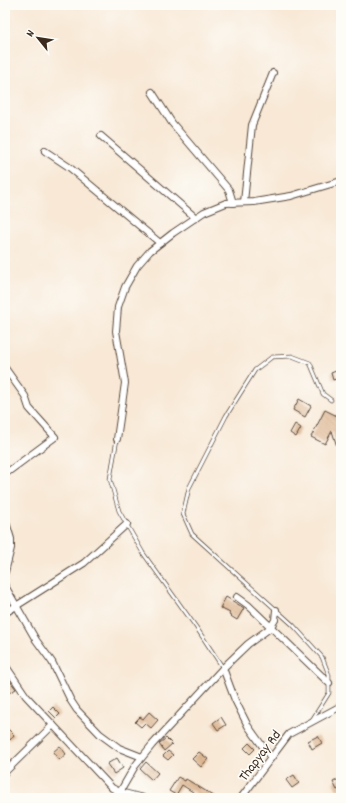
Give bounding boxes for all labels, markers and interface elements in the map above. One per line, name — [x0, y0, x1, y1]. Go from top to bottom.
north arrow — [18, 18, 58, 58]
text: N — [23, 27, 40, 40]
street label: Thapyay Rd — [235, 726, 286, 786]

